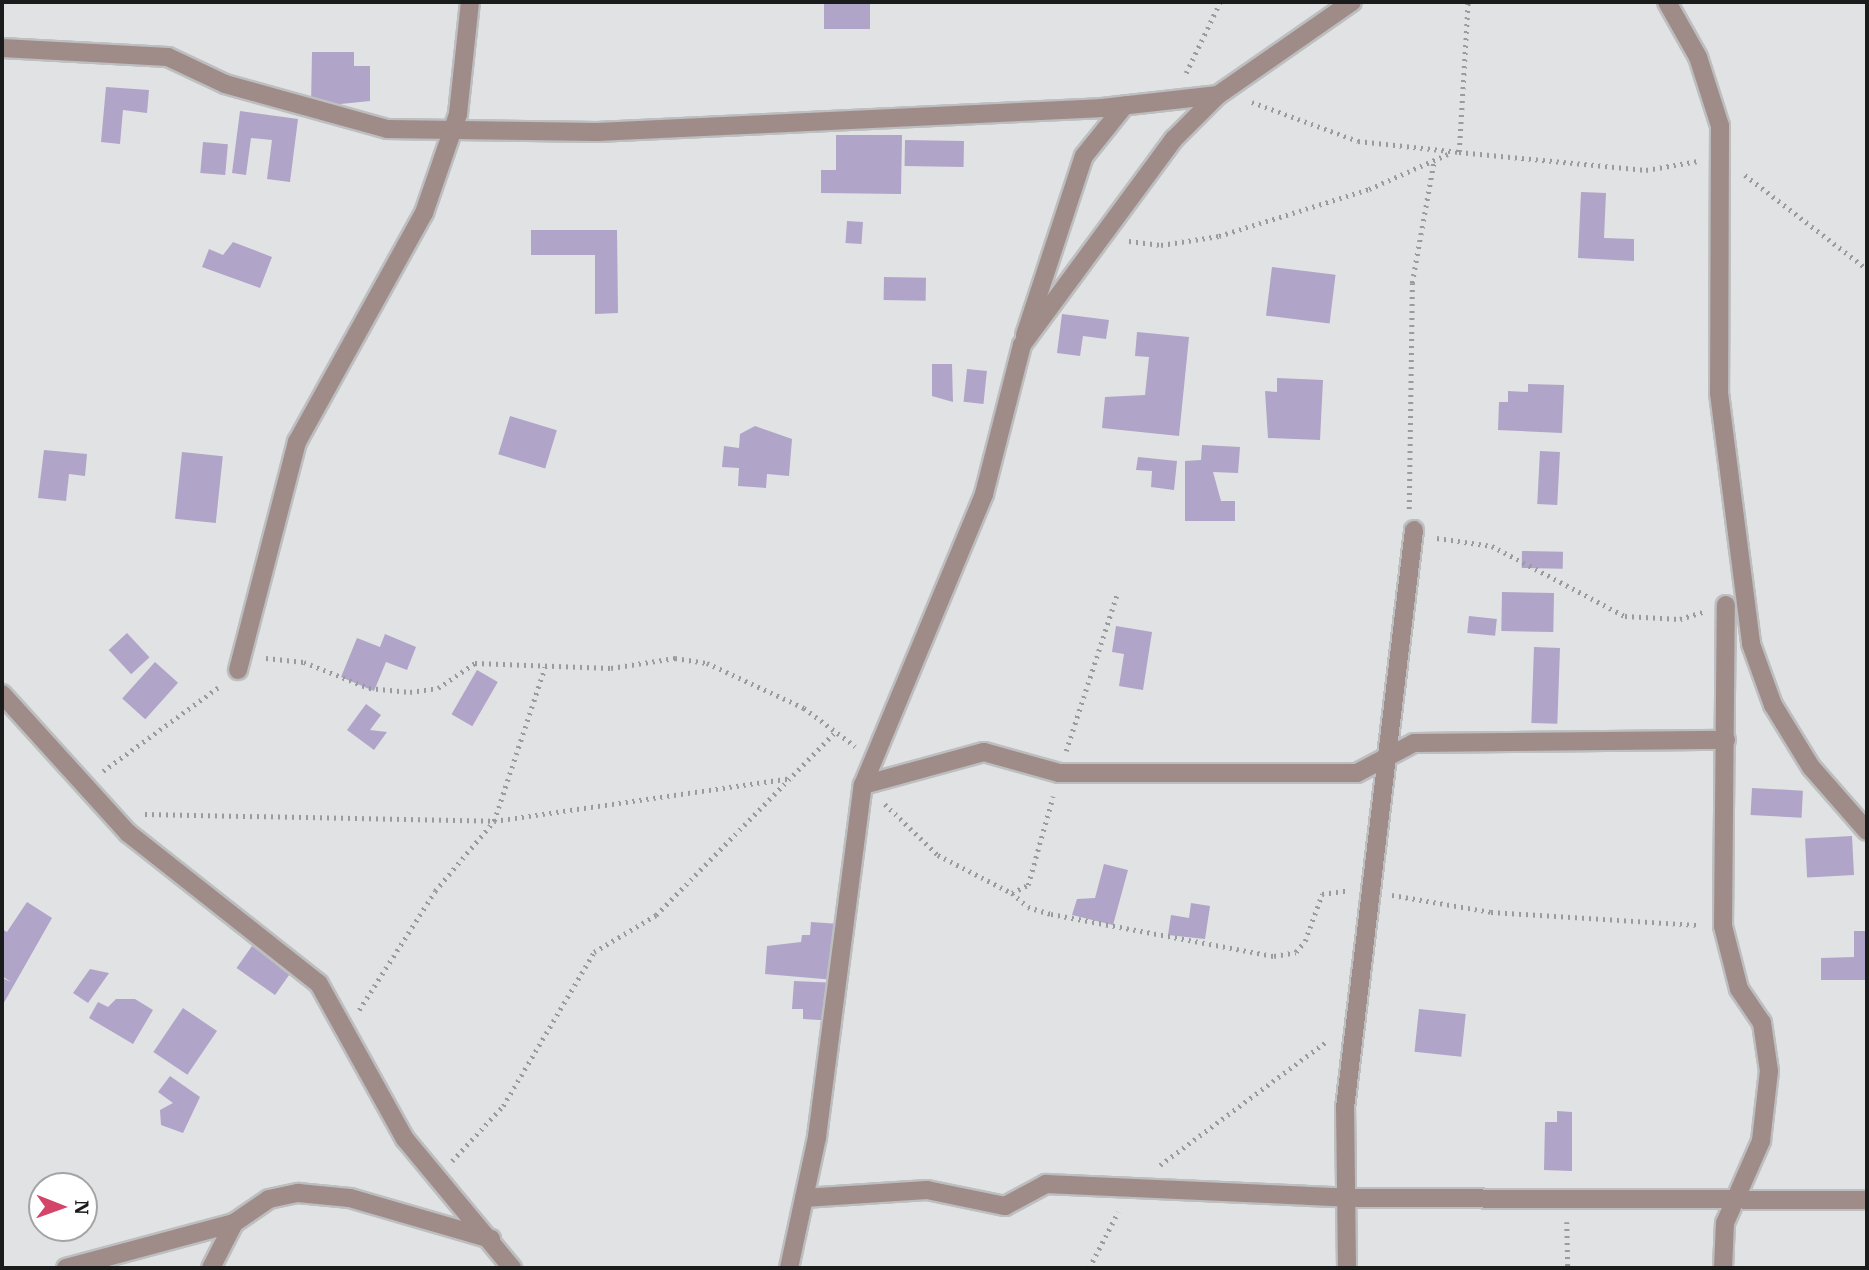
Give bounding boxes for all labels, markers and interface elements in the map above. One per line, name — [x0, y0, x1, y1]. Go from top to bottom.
north arrow — [28, 1172, 98, 1242]
text: N — [70, 1200, 94, 1215]

